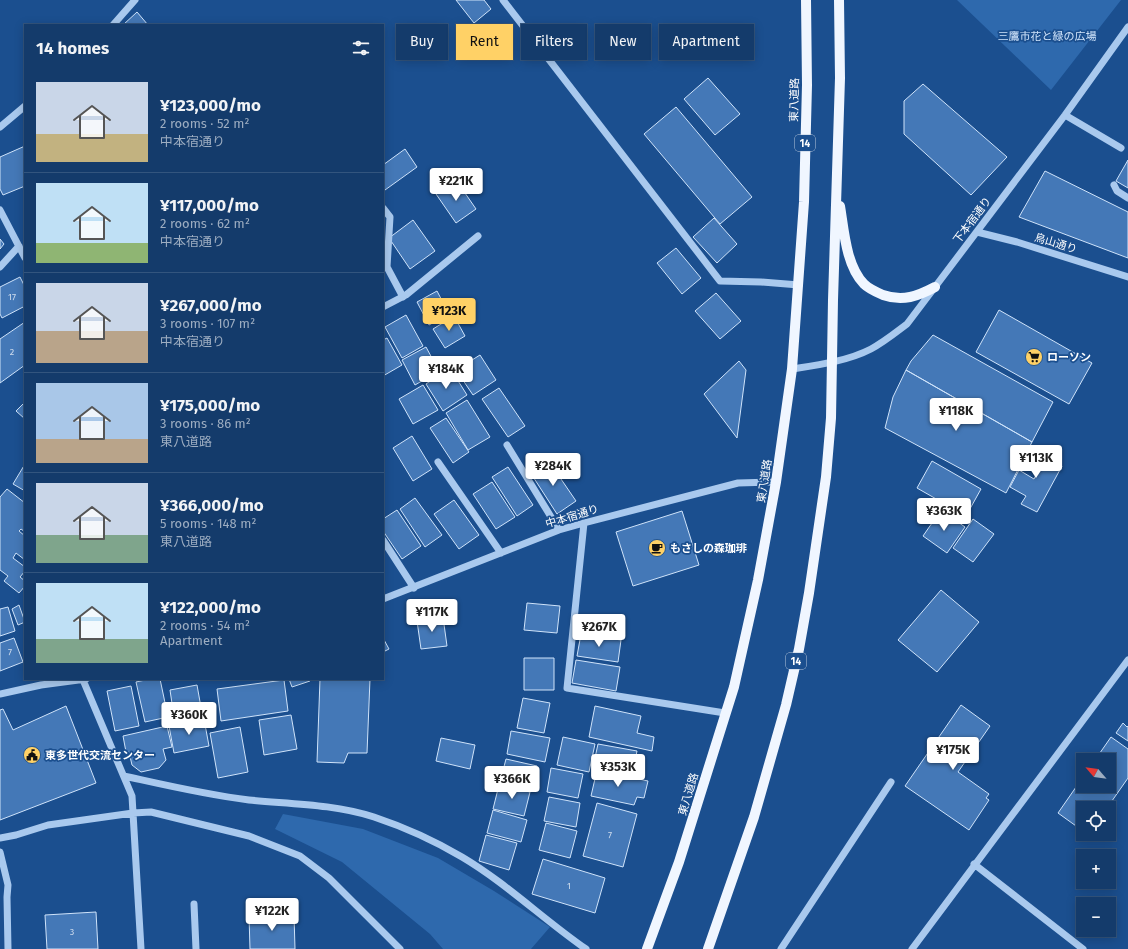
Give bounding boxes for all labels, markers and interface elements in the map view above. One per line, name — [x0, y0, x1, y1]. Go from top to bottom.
chip: Buy — [396, 24, 448, 60]
chip: Rent — [456, 24, 513, 60]
chip: Filters — [521, 24, 587, 60]
chip: New — [595, 24, 651, 60]
chip: Apartment — [659, 24, 754, 60]
park label: 三鷹市花と緑の広場 — [998, 30, 1097, 43]
icon: filters — [350, 37, 372, 59]
text: 14 homes — [36, 38, 109, 59]
street label: 東八道路 — [788, 78, 801, 122]
text: ¥123,000/mo — [160, 95, 261, 116]
icon: home — [68, 98, 116, 146]
text: 2 rooms · 52 m² — [160, 116, 249, 131]
text: 中本宿通り — [160, 134, 225, 149]
road number: 14 — [795, 135, 815, 151]
pin: ¥221K — [428, 168, 484, 202]
text: ¥221K — [439, 173, 473, 188]
street label: 下本宿通り — [951, 194, 994, 246]
text: ¥117,000/mo — [160, 195, 259, 216]
icon: home — [68, 199, 116, 247]
text: 2 rooms · 62 m² — [160, 216, 250, 231]
street label: 烏山通り — [1033, 231, 1079, 256]
text: 中本宿通り — [160, 234, 225, 249]
house number: 17 — [8, 292, 16, 302]
text: ¥267,000/mo — [160, 295, 262, 316]
pin: ¥123K — [421, 298, 477, 332]
icon: home — [68, 299, 116, 347]
text: ¥123K — [432, 303, 466, 318]
text: 3 rooms · 107 m² — [160, 316, 255, 331]
text: 中本宿通り — [160, 334, 225, 349]
house number: 2 — [10, 347, 14, 357]
supermarket icon: ローソン — [1024, 347, 1044, 367]
place label: ローソン — [1047, 351, 1091, 364]
pin: ¥184K — [418, 356, 474, 390]
text: ¥184K — [428, 361, 464, 376]
text: ¥175,000/mo — [160, 395, 260, 416]
pin: ¥118K — [928, 398, 984, 432]
icon: home — [68, 399, 116, 447]
text: ¥118K — [939, 403, 973, 418]
text: 3 rooms · 86 m² — [160, 416, 251, 431]
text: 東八道路 — [160, 434, 212, 449]
pin: ¥113K — [1008, 445, 1064, 479]
text: ¥113K — [1019, 450, 1053, 465]
pin: ¥284K — [525, 453, 581, 487]
text: ¥284K — [534, 458, 572, 473]
street label: 東八道路 — [755, 458, 774, 504]
text: ¥366,000/mo — [160, 495, 264, 516]
pin: ¥363K — [916, 498, 972, 532]
icon: home — [68, 499, 116, 547]
street label: 中本宿通り — [544, 502, 600, 531]
text: ¥363K — [926, 503, 962, 518]
text: 5 rooms · 148 m² — [160, 516, 256, 531]
text: 東八道路 — [160, 534, 212, 549]
cafe icon: もさしの森珈琲 — [647, 538, 667, 558]
place label: もさしの森珈琲 — [670, 542, 747, 555]
text: ¥122,000/mo — [160, 597, 261, 618]
icon: home — [68, 599, 116, 647]
pin: ¥117K — [404, 599, 460, 633]
text: ¥117K — [415, 604, 449, 619]
pin: ¥267K — [571, 614, 627, 648]
text: 2 rooms · 54 m² — [160, 618, 250, 633]
text: ¥267K — [581, 619, 617, 634]
text: Apartment — [160, 633, 222, 648]
house number: 7 — [8, 647, 12, 657]
road number: 14 — [786, 653, 806, 669]
pin: ¥360K — [161, 702, 217, 736]
text: ¥360K — [170, 707, 208, 722]
pin: ¥175K — [925, 737, 981, 771]
text: ¥175K — [936, 742, 970, 757]
public building icon: 東多世代交流センター — [22, 745, 42, 765]
place label: 東多世代交流センター — [45, 749, 155, 762]
north arrow — [1076, 753, 1116, 793]
map controls — [1076, 753, 1116, 937]
pin: ¥353K — [590, 754, 646, 788]
text: ¥353K — [600, 759, 636, 774]
pin: ¥366K — [484, 766, 540, 800]
text: ¥366K — [494, 771, 530, 786]
street label: 東八道路 — [676, 771, 701, 817]
button: locate — [1076, 801, 1116, 841]
house number: 7 — [608, 830, 612, 840]
button: + — [1076, 849, 1116, 889]
house number: 1 — [567, 881, 571, 891]
button: − — [1076, 897, 1116, 937]
pin: ¥122K — [244, 898, 300, 932]
text: ¥122K — [255, 903, 289, 918]
house number: 3 — [70, 927, 74, 937]

